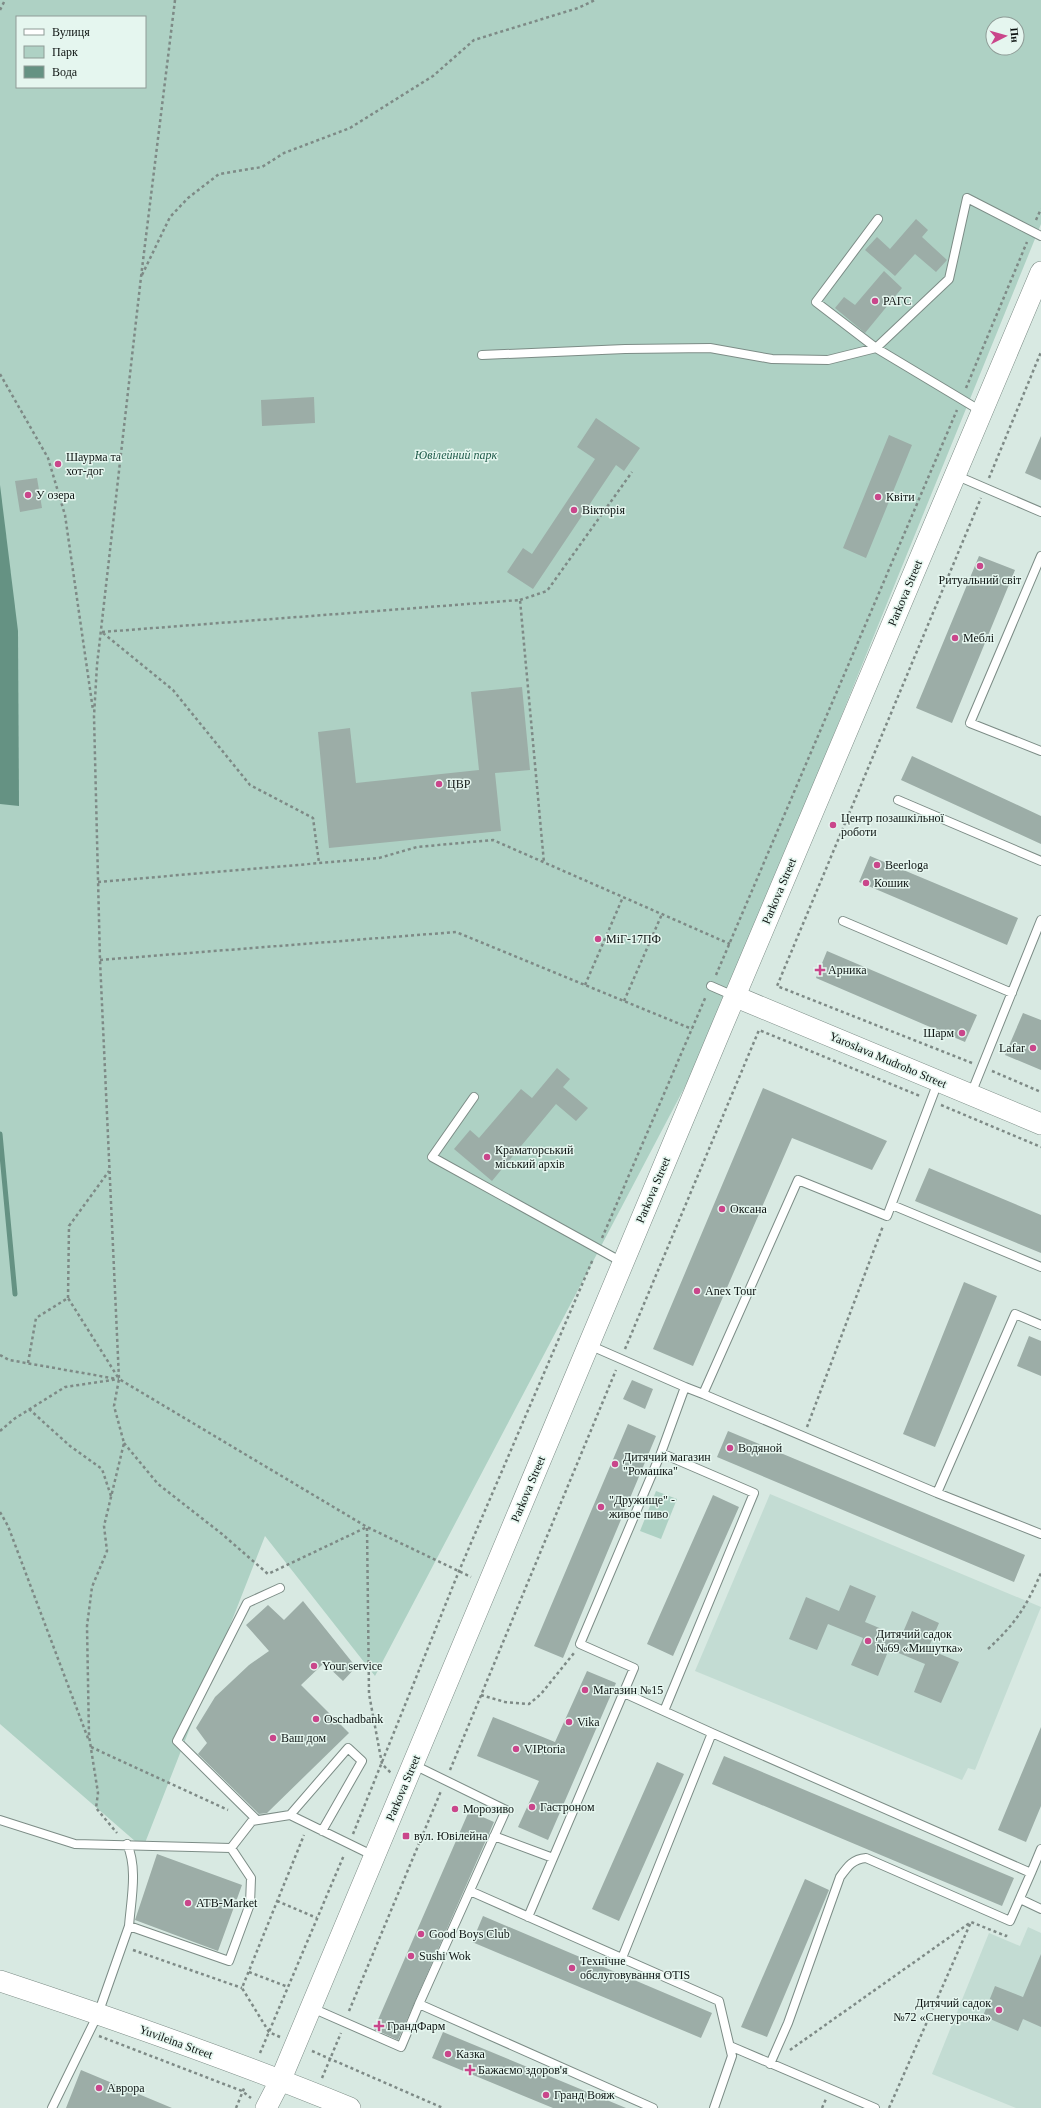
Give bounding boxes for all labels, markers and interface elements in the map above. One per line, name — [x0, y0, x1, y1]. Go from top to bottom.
legend — [16, 16, 146, 88]
north arrow — [985, 16, 1025, 56]
text: Вулиця — [52, 25, 90, 39]
text: Пн — [1008, 27, 1022, 44]
text: Парк — [52, 45, 78, 59]
text: Вода — [52, 65, 78, 79]
place label: РАГС — [883, 294, 912, 308]
marker: РАГС — [870, 296, 880, 306]
park label: Ювілейний парк — [414, 448, 498, 462]
place label: Шаурма та хот-дог — [66, 450, 122, 478]
marker: Шаурма та хот-дог — [53, 459, 63, 469]
place label: У озера — [36, 488, 76, 502]
marker: У озера — [23, 490, 33, 500]
place label: Квіти — [886, 490, 915, 504]
marker: Квіти — [873, 492, 883, 502]
place label: Вікторія — [582, 503, 625, 517]
marker: Вікторія — [569, 505, 579, 515]
street label: Parkova Street — [885, 557, 925, 628]
marker: Ритуальний світ — [975, 561, 985, 571]
place label: Ритуальний світ — [939, 573, 1022, 587]
place label: Меблі — [963, 631, 995, 645]
marker: Меблі — [950, 633, 960, 643]
place label: ЦВР — [447, 777, 471, 791]
marker: ЦВР — [434, 779, 444, 789]
place label: Центр позашкільної роботи — [841, 811, 945, 839]
marker: Центр позашкільної роботи — [828, 820, 838, 830]
street label: Parkova Street — [759, 855, 799, 926]
place label: Beerloga — [885, 858, 929, 872]
marker: Beerloga — [872, 860, 882, 870]
place label: Кошик — [874, 876, 909, 890]
marker: Кошик — [861, 878, 871, 888]
place label: МіГ-17ПФ — [606, 932, 661, 946]
marker: МіГ-17ПФ — [593, 934, 603, 944]
place label: Арника — [828, 963, 867, 977]
marker: Арника — [815, 965, 825, 975]
place label: Шарм — [923, 1026, 954, 1040]
marker: Шарм — [957, 1028, 967, 1038]
street label: Yaroslava Mudroho Street — [827, 1029, 949, 1091]
place label: Lafar — [999, 1041, 1025, 1055]
marker: Lafar — [1028, 1043, 1038, 1053]
place label: Краматорський міський архів — [495, 1143, 574, 1171]
marker: Краматорський міський архів — [482, 1152, 492, 1162]
street label: Parkova Street — [633, 1154, 673, 1225]
place label: Оксана — [730, 1202, 767, 1216]
marker: Оксана — [717, 1204, 727, 1214]
place label: Anex Tour — [705, 1284, 756, 1298]
marker: Anex Tour — [692, 1286, 702, 1296]
place label: Водяной — [738, 1441, 783, 1455]
marker: Водяной — [725, 1443, 735, 1453]
place label: Дитячий магазин "Ромашка" — [623, 1450, 711, 1478]
street label: Parkova Street — [508, 1453, 548, 1524]
marker: Дитячий магазин "Ромашка" — [610, 1459, 620, 1469]
place label: "Дружище" - живое пиво — [608, 1493, 675, 1521]
marker: "Дружище" - живое пиво — [596, 1502, 606, 1512]
place label: Дитячий садок №69 «Мишутка» — [876, 1627, 963, 1655]
marker: Дитячий садок №69 «Мишутка» — [863, 1636, 873, 1646]
place label: Your service — [322, 1659, 382, 1673]
marker: Your service — [309, 1661, 319, 1671]
place label: Магазин №15 — [593, 1683, 663, 1697]
marker: Магазин №15 — [580, 1685, 590, 1695]
place label: Oschadbank — [324, 1712, 383, 1726]
marker: Oschadbank — [311, 1714, 321, 1724]
place label: Vika — [577, 1715, 600, 1729]
marker: Vika — [564, 1717, 574, 1727]
place label: Ваш дом — [281, 1731, 326, 1745]
marker: Ваш дом — [268, 1733, 278, 1743]
place label: VIPtoria — [524, 1742, 566, 1756]
marker: VIPtoria — [511, 1744, 521, 1754]
street label: Parkova Street — [383, 1752, 423, 1823]
place label: Гастроном — [540, 1800, 595, 1814]
place label: Морозиво — [463, 1802, 514, 1816]
marker: Гастроном — [527, 1802, 537, 1812]
marker: Морозиво — [450, 1804, 460, 1814]
place label: вул. Ювілейна — [414, 1829, 488, 1843]
marker: вул. Ювілейна — [401, 1831, 411, 1841]
place label: ATB-Market — [196, 1896, 258, 1910]
marker: ATB-Market — [183, 1898, 193, 1908]
place label: Good Boys Club — [429, 1927, 510, 1941]
marker: Good Boys Club — [416, 1929, 426, 1939]
place label: Sushi Wok — [419, 1949, 471, 1963]
marker: Sushi Wok — [406, 1951, 416, 1961]
place label: Технічне обслуговування OTIS — [580, 1954, 690, 1982]
marker: Технічне обслуговування OTIS — [567, 1963, 577, 1973]
place label: Дитячий садок №72 «Снегурочка» — [893, 1996, 991, 2024]
marker: Дитячий садок №72 «Снегурочка» — [994, 2005, 1004, 2015]
place label: ГрандФарм — [387, 2019, 446, 2033]
marker: ГрандФарм — [374, 2021, 384, 2031]
street label: Yuvileina Street — [137, 2022, 215, 2062]
place label: Казка — [456, 2047, 486, 2061]
marker: Казка — [443, 2049, 453, 2059]
place label: Бажаємо здоров'я — [478, 2063, 568, 2077]
marker: Бажаємо здоров'я — [465, 2065, 475, 2075]
place label: Аврора — [107, 2081, 145, 2095]
marker: Аврора — [94, 2083, 104, 2093]
place label: Гранд Вояж — [554, 2088, 615, 2102]
marker: Гранд Вояж — [541, 2090, 551, 2100]

